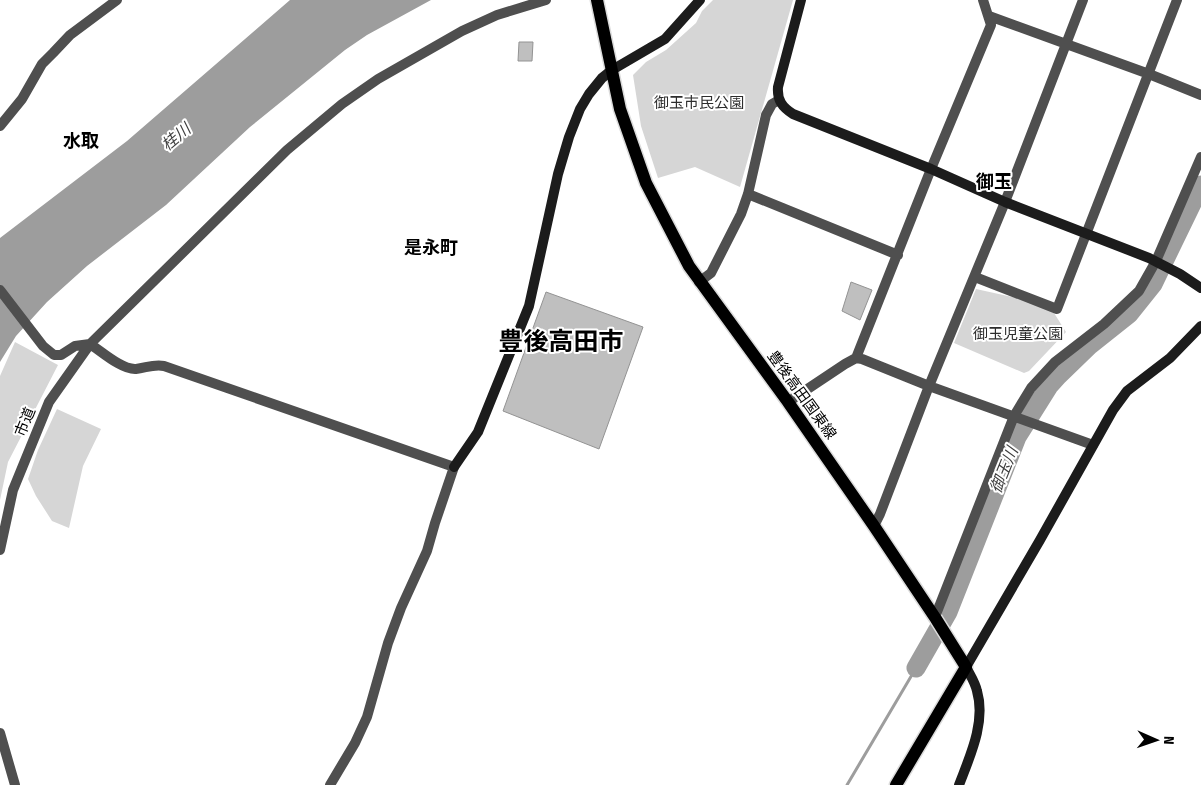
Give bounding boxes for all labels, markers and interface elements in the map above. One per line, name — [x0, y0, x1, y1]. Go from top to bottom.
park label: 御玉市民公園 — [654, 94, 744, 112]
water label: 桂川 — [158, 118, 196, 155]
district label: 水取 — [63, 130, 99, 152]
district label: 御玉 — [975, 171, 1012, 193]
district label: 是永町 — [404, 237, 458, 259]
park label: 御玉児童公園 — [973, 325, 1063, 343]
district label: 豊後高田市 — [498, 327, 624, 357]
street label: 豊後高田国東線 — [764, 347, 840, 443]
street label: 市道 — [11, 405, 39, 439]
water label: 御玉川 — [986, 442, 1023, 496]
north arrow — [1131, 715, 1181, 765]
text: N — [1160, 736, 1177, 745]

